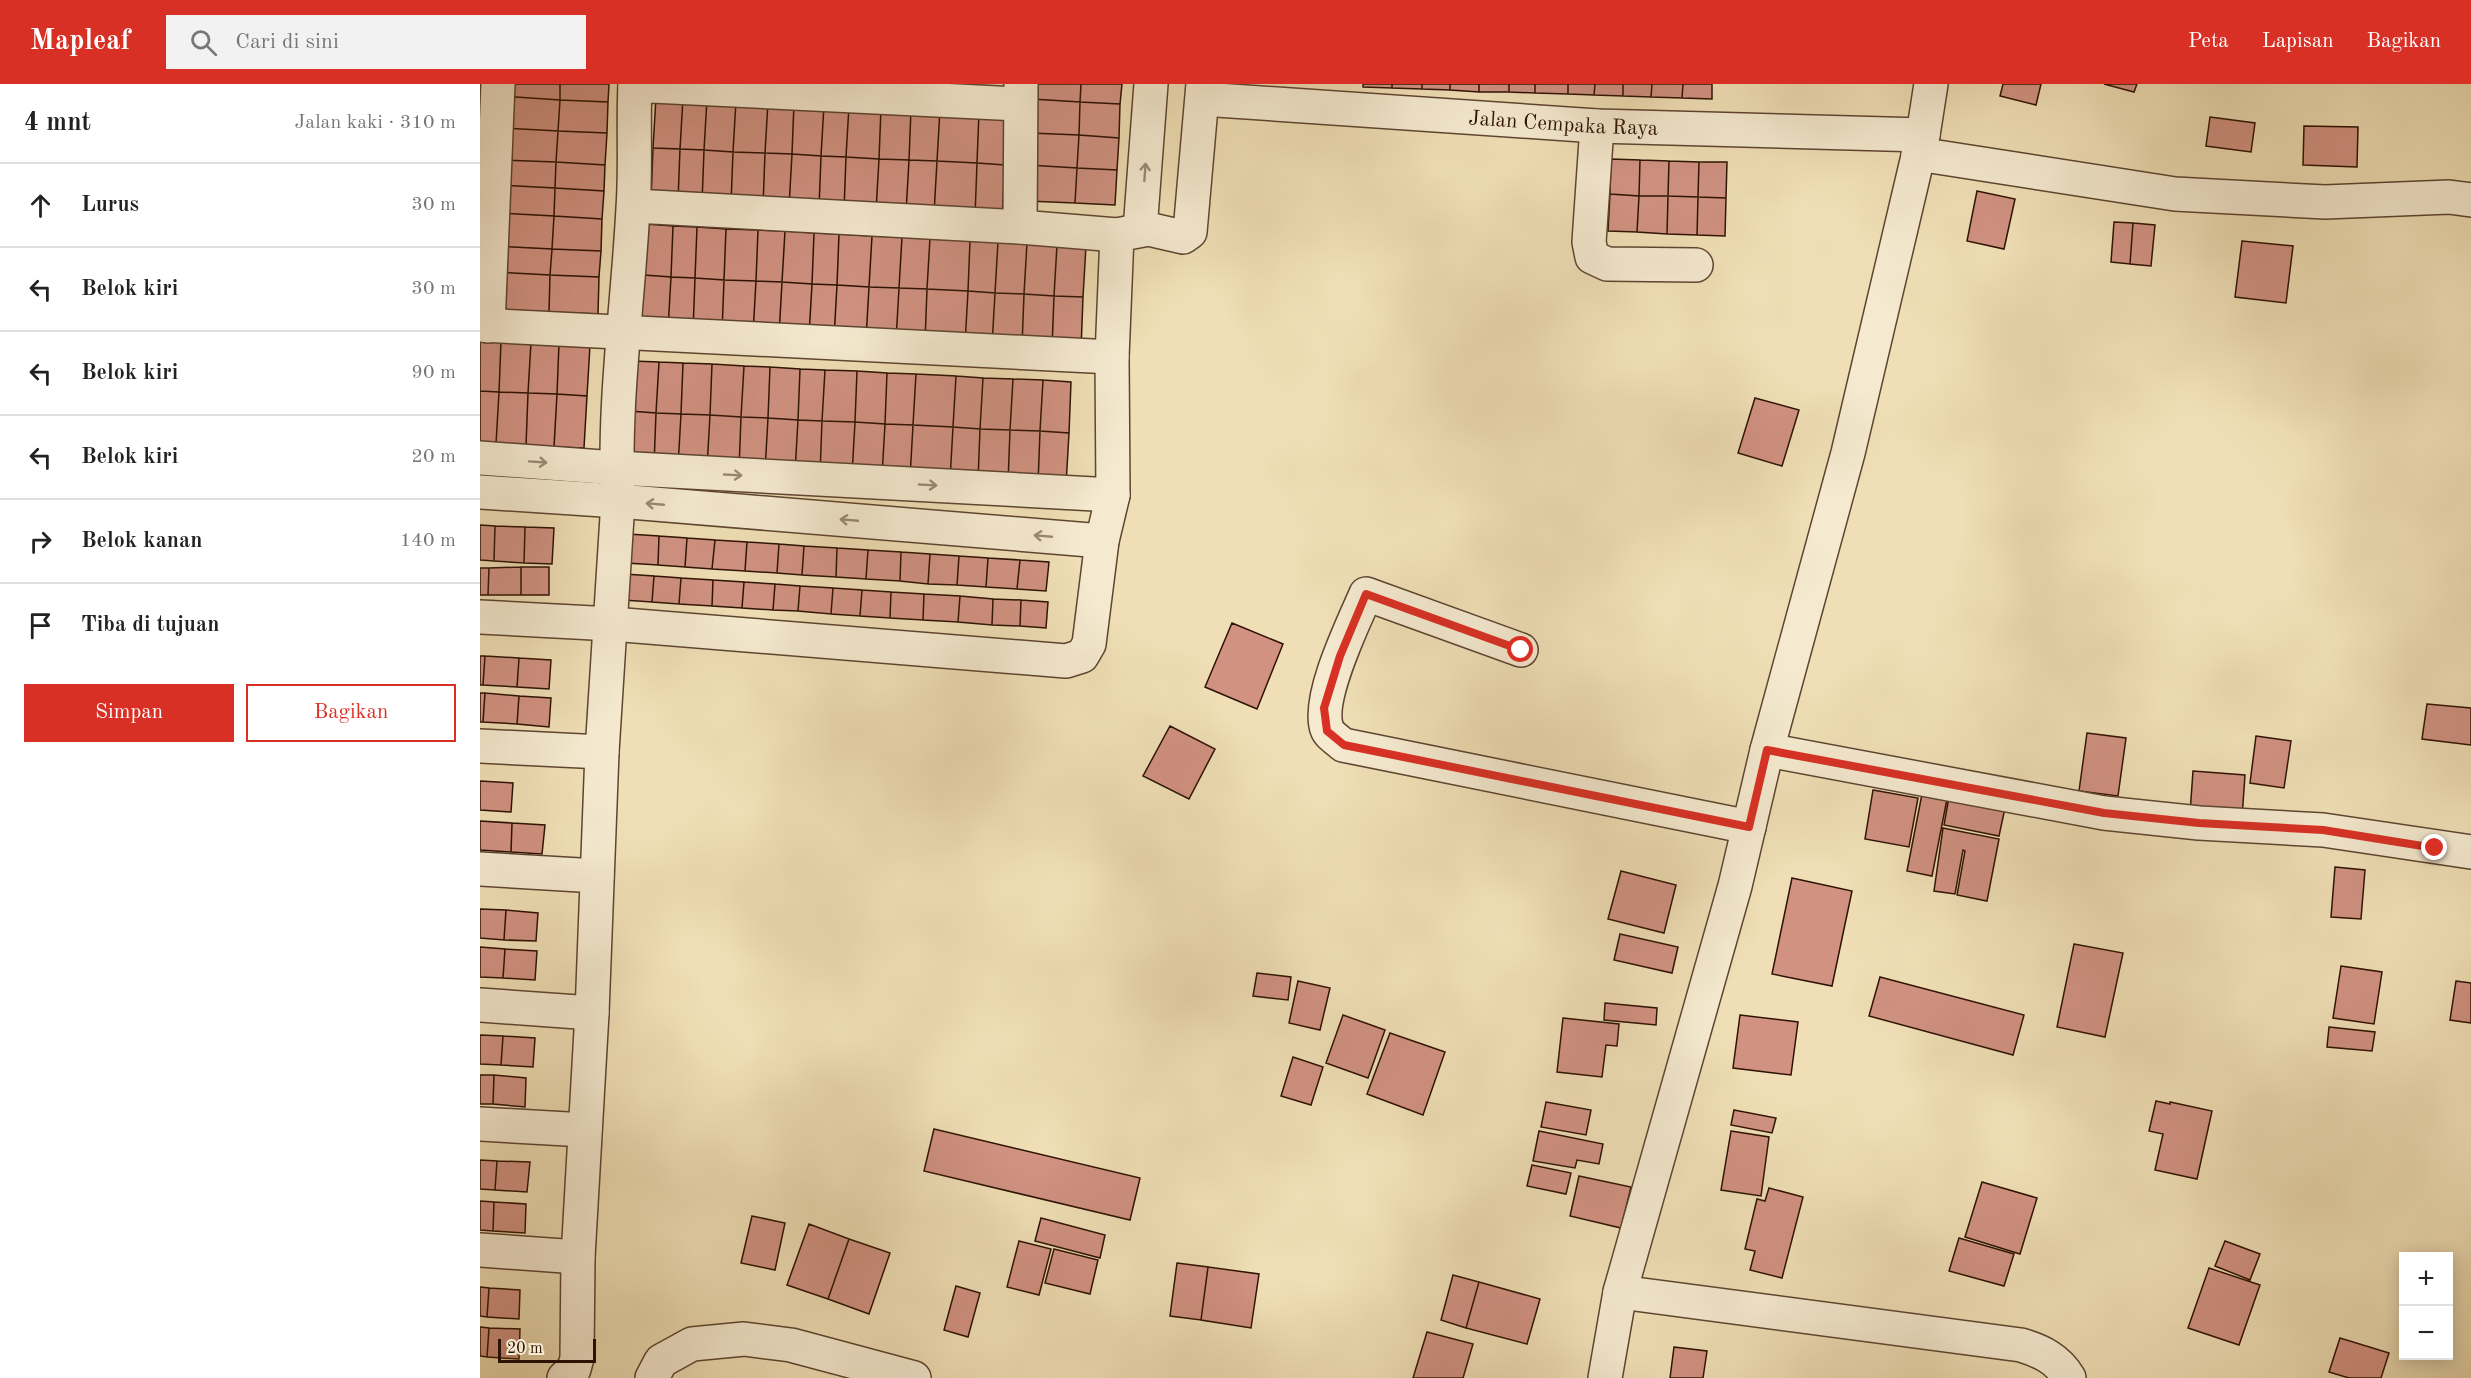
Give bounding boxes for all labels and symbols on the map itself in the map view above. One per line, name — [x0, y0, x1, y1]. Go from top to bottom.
street label: Jalan Cempaka Raya — [1468, 108, 1658, 140]
one-way arrow — [1139, 163, 1150, 182]
one-way arrow — [528, 457, 548, 468]
one-way arrow — [722, 469, 742, 480]
one-way arrow — [917, 480, 937, 491]
one-way arrow — [645, 498, 665, 509]
one-way arrow — [840, 514, 860, 525]
one-way arrow — [1034, 530, 1054, 541]
route start — [1507, 636, 1533, 662]
route end — [2421, 834, 2447, 860]
scale bar — [498, 1336, 596, 1364]

